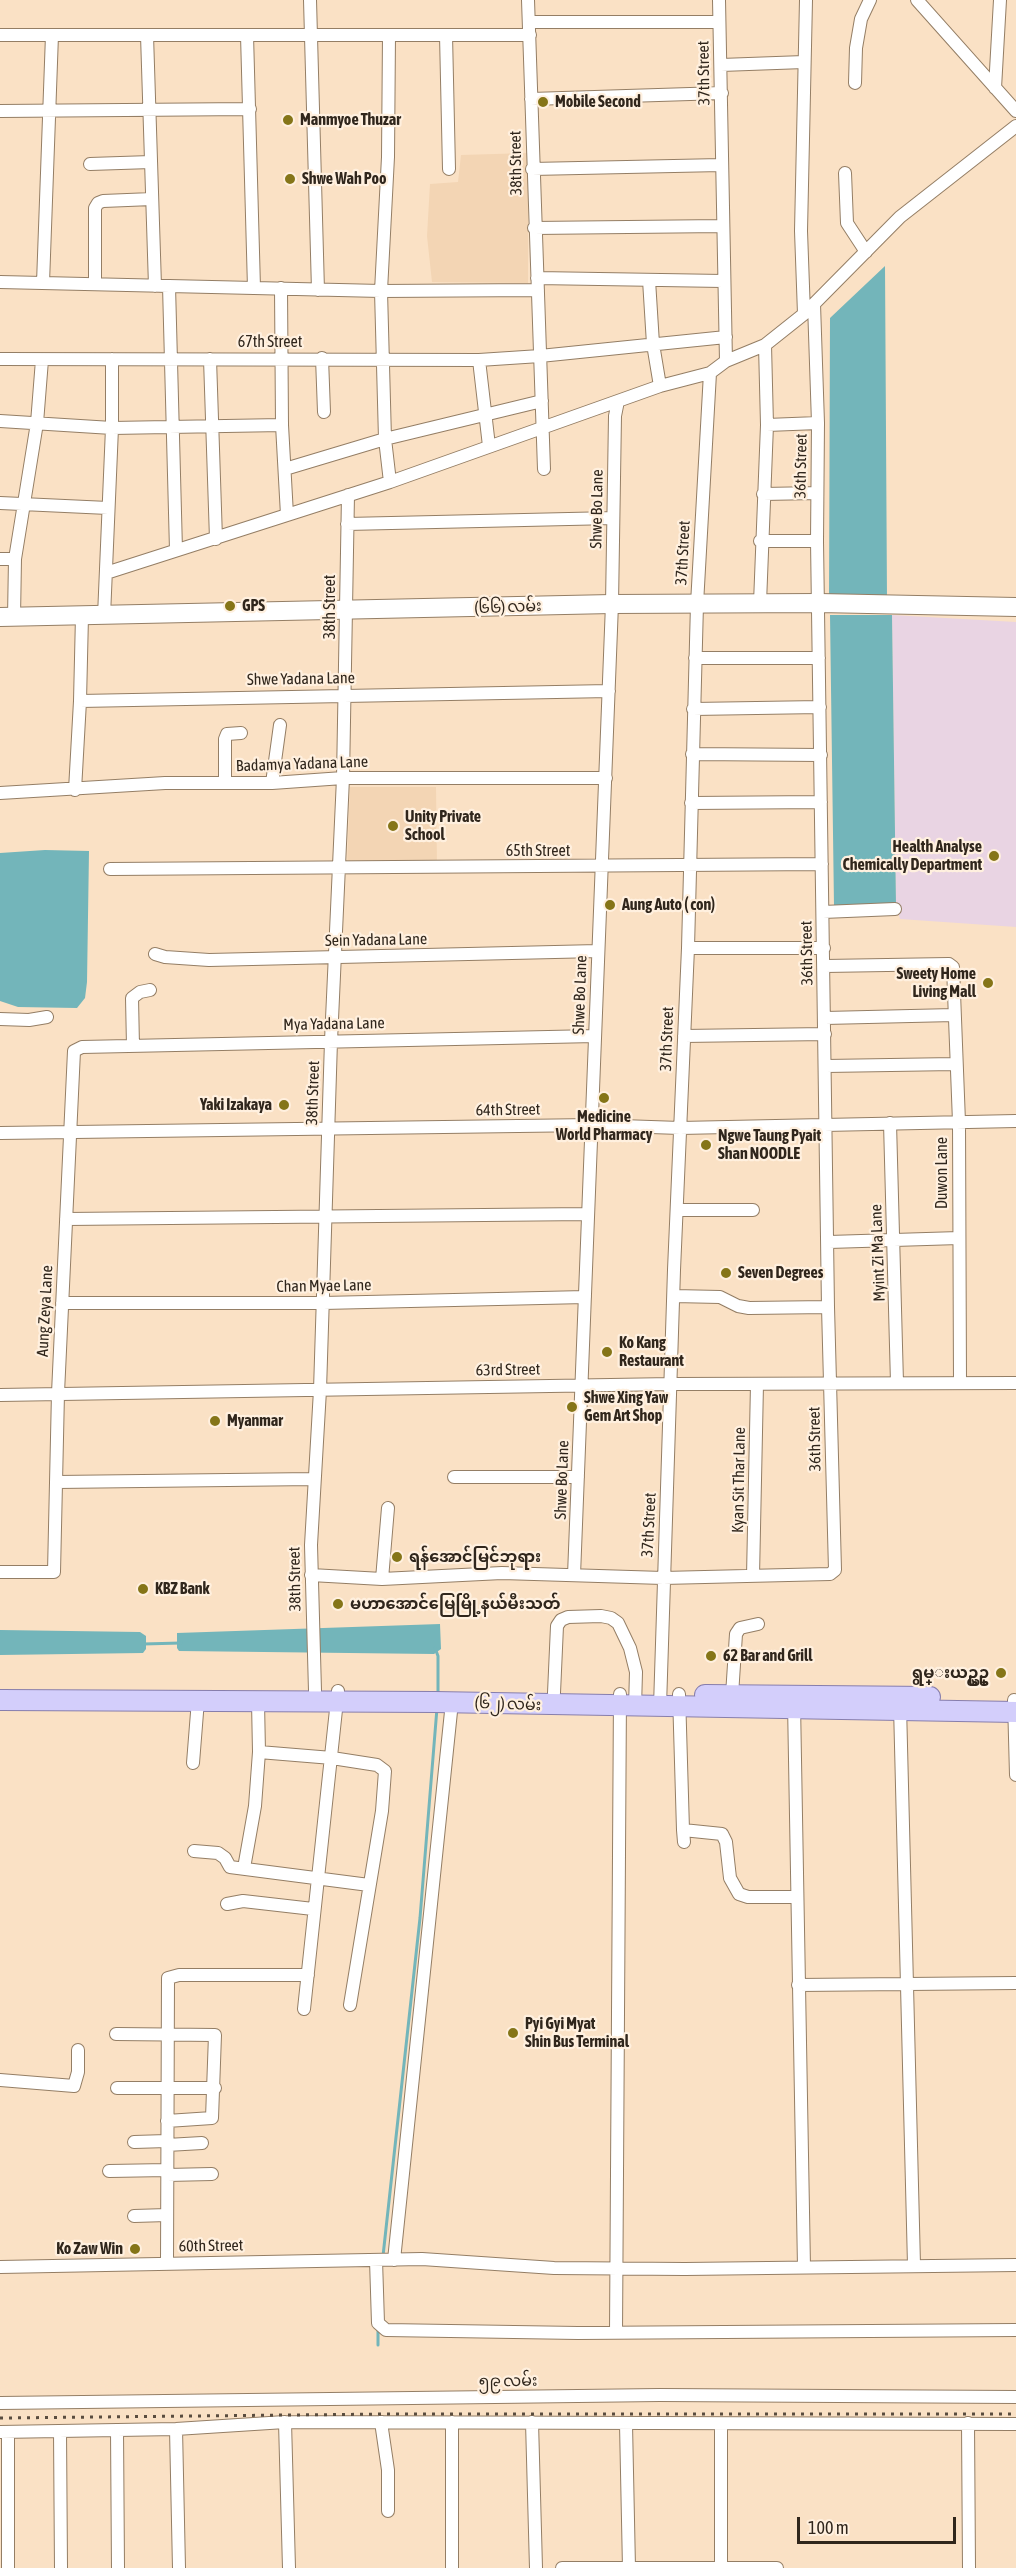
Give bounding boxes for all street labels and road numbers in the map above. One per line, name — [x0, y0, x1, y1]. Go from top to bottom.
street label: 37th Street — [694, 40, 714, 106]
street label: 38th Street — [506, 130, 526, 196]
street label: 67th Street — [238, 332, 302, 352]
street label: 36th Street — [791, 433, 811, 499]
street label: Shwe Bo Lane — [587, 469, 607, 549]
street label: 37th Street — [672, 520, 694, 586]
street label: 38th Street — [320, 575, 340, 639]
street label: (၆၆) လမ်း — [474, 596, 542, 618]
street label: Shwe Yadana Lane — [247, 668, 355, 690]
street label: Badamya Yadana Lane — [236, 752, 368, 776]
street label: 65th Street — [506, 841, 570, 861]
street label: 36th Street — [797, 920, 817, 986]
street label: Sein Yadana Lane — [325, 930, 427, 950]
street label: Shwe Bo Lane — [569, 955, 591, 1035]
street label: 37th Street — [656, 1006, 678, 1072]
street label: Mya Yadana Lane — [283, 1014, 385, 1034]
street label: 38th Street — [302, 1060, 324, 1126]
street label: 64th Street — [475, 1100, 541, 1120]
street label: Duwon Lane — [932, 1137, 952, 1209]
street label: Myint Zi Ma Lane — [867, 1204, 889, 1302]
street label: Aung Zeya Lane — [33, 1265, 57, 1357]
street label: Chan Myae Lane — [276, 1276, 372, 1296]
street label: 63rd Street — [476, 1360, 540, 1380]
street label: 36th Street — [805, 1406, 825, 1472]
street label: Kyan Sit Thar Lane — [728, 1427, 750, 1533]
street label: Shwe Bo Lane — [551, 1440, 573, 1520]
street label: 37th Street — [638, 1492, 660, 1558]
street label: 38th Street — [285, 1546, 305, 1612]
street label: (၆၂) လမ်း — [474, 1693, 542, 1715]
street label: 60th Street — [178, 2236, 244, 2256]
street label: ၅၉ လမ်း — [478, 2371, 538, 2391]

